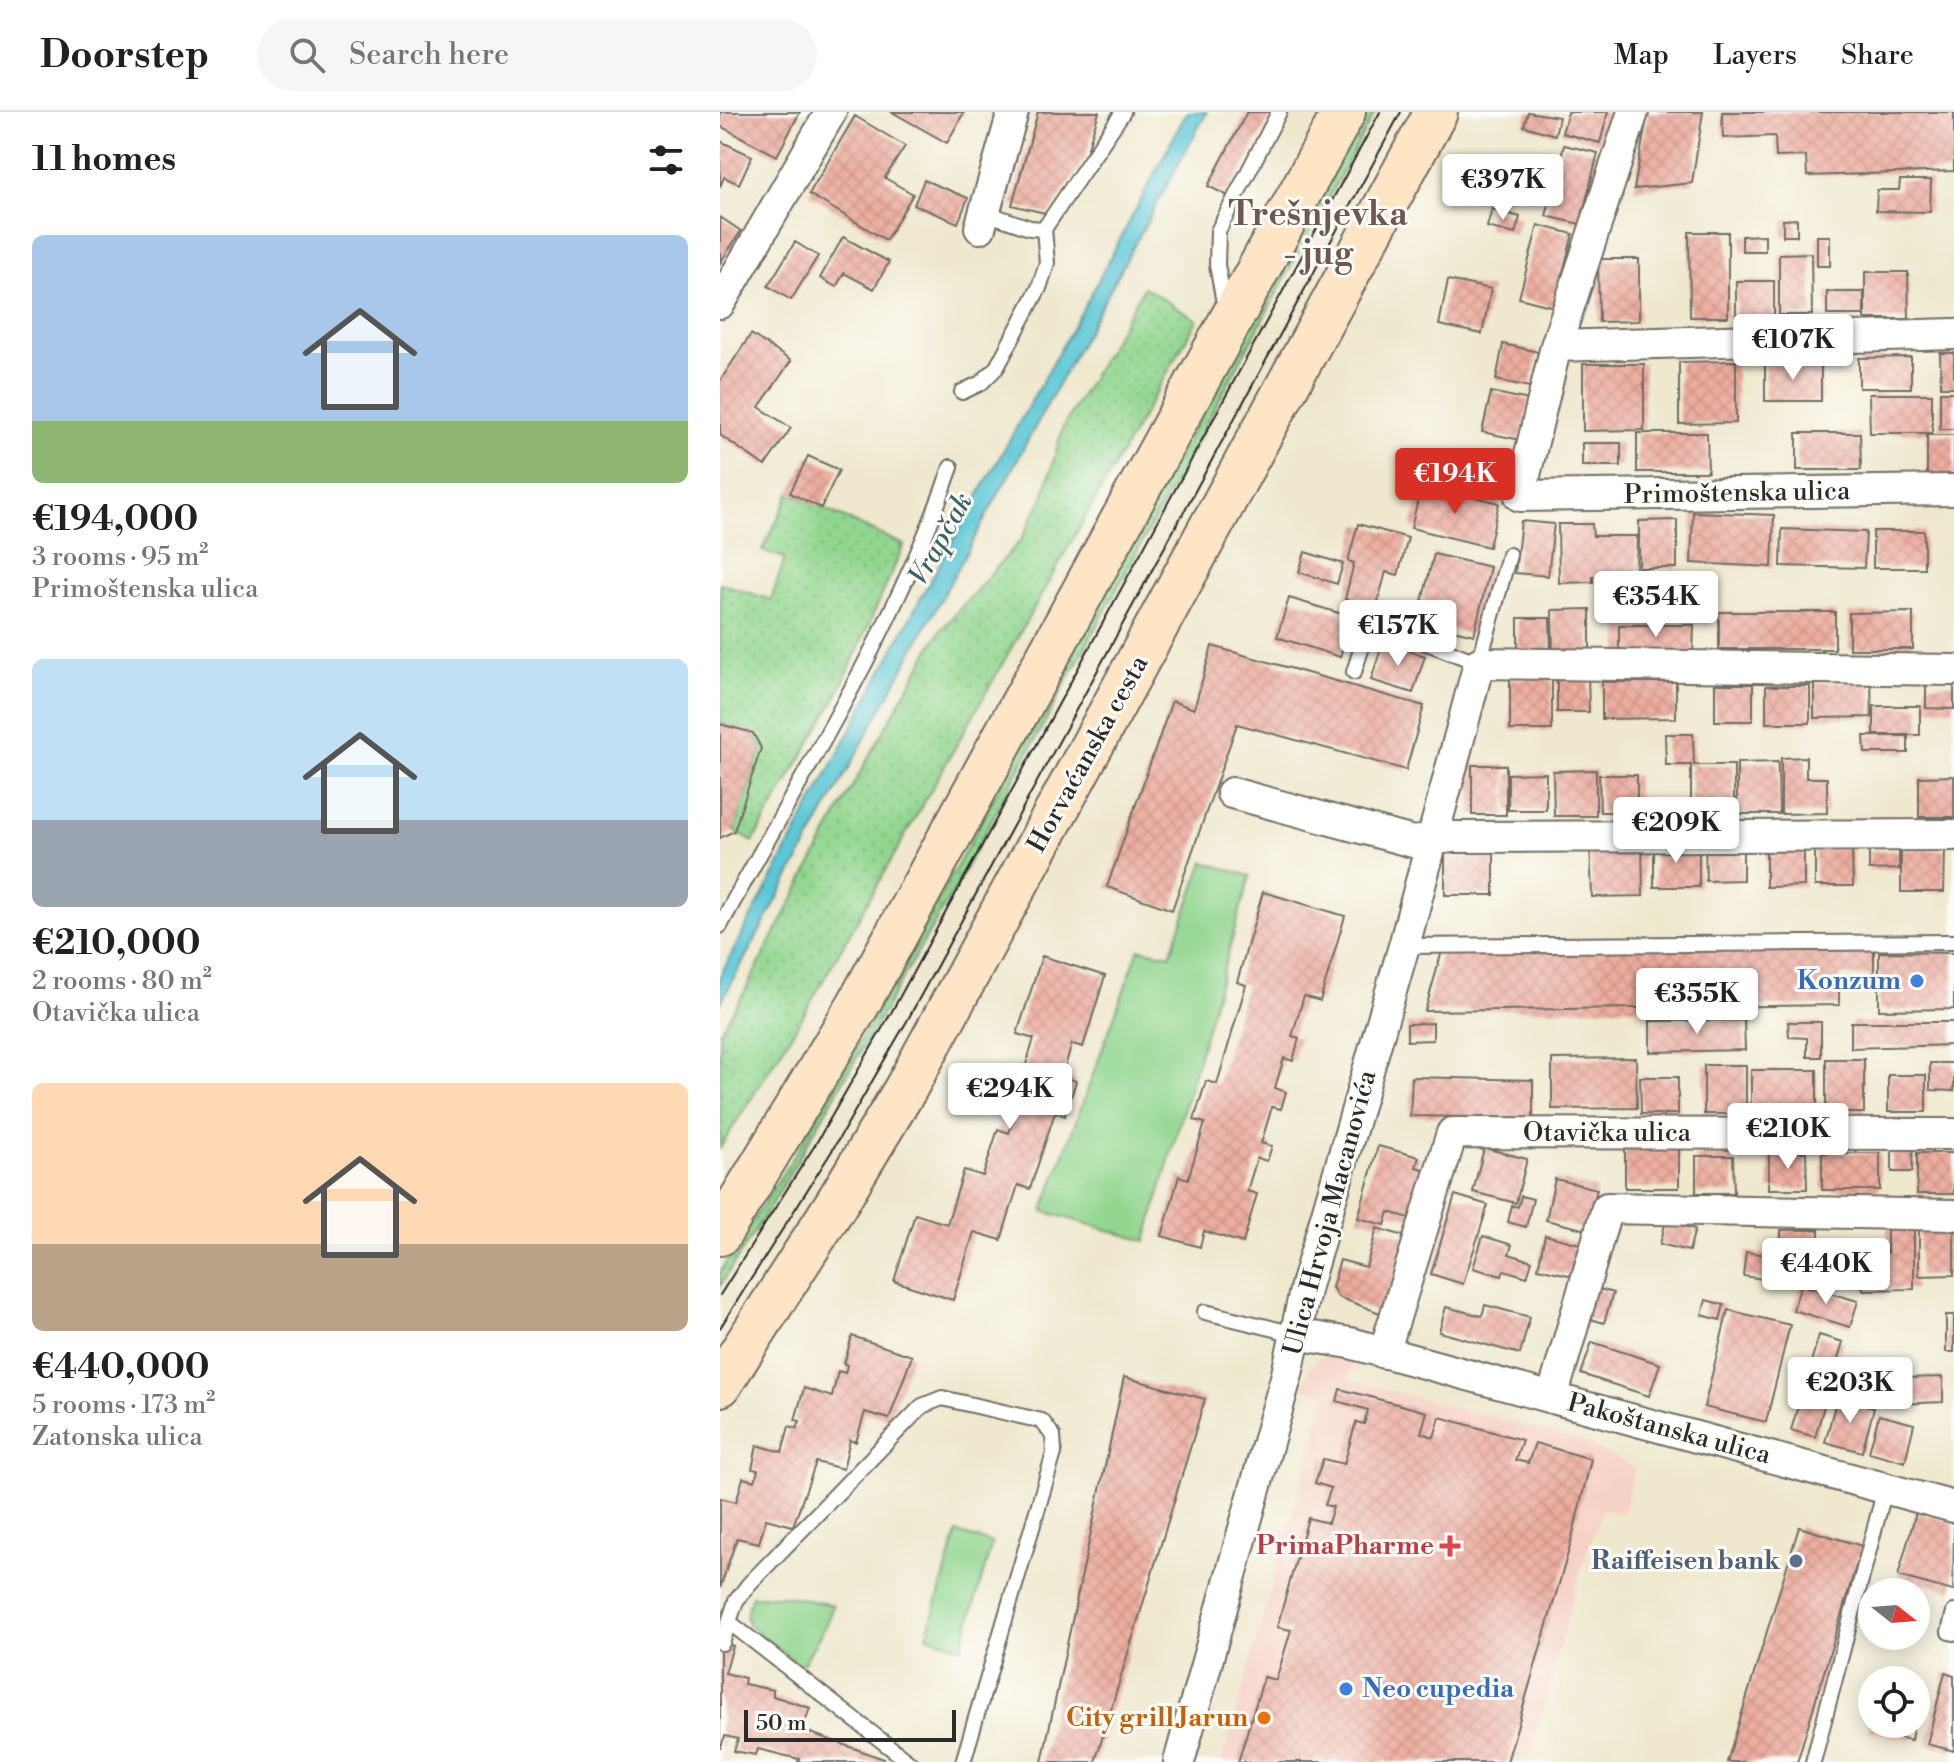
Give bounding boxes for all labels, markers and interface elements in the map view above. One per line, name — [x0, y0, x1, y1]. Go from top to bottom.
search box — [257, 19, 817, 91]
text: Doorstep — [40, 32, 209, 79]
icon: search — [285, 33, 329, 77]
text: Search here — [349, 36, 509, 74]
text: Map — [1614, 38, 1669, 73]
text: Layers — [1713, 38, 1797, 73]
text: Share — [1841, 38, 1914, 73]
icon: filters — [644, 138, 688, 182]
text: 11 homes — [32, 139, 176, 181]
pin: €397K — [1447, 154, 1559, 222]
text: €397K — [1460, 164, 1546, 196]
district label: Trešnjevka - jug — [1228, 194, 1408, 275]
icon: home — [288, 287, 432, 431]
pin: €107K — [1737, 314, 1849, 382]
text: €107K — [1751, 324, 1835, 356]
pin: €194K — [1399, 448, 1511, 516]
text: €194K — [1413, 458, 1497, 490]
street label: Primoštenska ulica — [1624, 475, 1851, 511]
water label: Vrapčak — [901, 487, 981, 591]
text: €194,000 — [32, 499, 198, 541]
text: 3 rooms · 95 m² — [32, 541, 208, 573]
pin: €354K — [1600, 571, 1712, 639]
text: Primoštenska ulica — [32, 573, 258, 605]
text: €354K — [1612, 581, 1700, 613]
pin: €157K — [1342, 600, 1454, 668]
text: €157K — [1357, 610, 1439, 642]
street label: Horvaćanska cesta — [1021, 649, 1156, 858]
icon: home — [288, 711, 432, 855]
pin: €209K — [1620, 797, 1732, 865]
text: €209K — [1631, 807, 1721, 839]
text: €210,000 — [32, 923, 200, 965]
text: 2 rooms · 80 m² — [32, 965, 212, 997]
place label: Konzum — [1797, 965, 1901, 997]
pin: €355K — [1641, 968, 1753, 1036]
marker: Konzum — [1908, 972, 1926, 990]
text: €355K — [1654, 978, 1740, 1010]
text: Otavička ulica — [32, 997, 200, 1029]
pin: €294K — [954, 1063, 1066, 1131]
street label: Ulica Hrvoja Macanovića — [1276, 1066, 1384, 1359]
text: €294K — [966, 1073, 1054, 1105]
pin: €210K — [1732, 1103, 1844, 1171]
text: €210K — [1745, 1113, 1831, 1145]
street label: Otavička ulica — [1523, 1117, 1692, 1149]
icon: home — [288, 1135, 432, 1279]
pin: €440K — [1770, 1238, 1882, 1306]
text: €440K — [1780, 1248, 1872, 1280]
text: €440,000 — [32, 1347, 210, 1389]
pin: €203K — [1794, 1357, 1906, 1425]
text: €203K — [1806, 1367, 1894, 1399]
street label: Pakoštanska ulica — [1564, 1386, 1775, 1472]
text: 5 rooms · 173 m² — [32, 1389, 215, 1421]
text: Zatonska ulica — [32, 1421, 203, 1453]
place label: PrimaPharme — [1256, 1530, 1434, 1562]
marker: PrimaPharme — [1441, 1537, 1459, 1555]
place label: Raiffeisen bank — [1591, 1545, 1781, 1577]
marker: Raiffeisen bank — [1787, 1552, 1805, 1570]
north arrow — [1858, 1578, 1930, 1650]
map controls — [1858, 1578, 1930, 1738]
button: locate — [1858, 1666, 1930, 1738]
place label: Neo cupedia — [1362, 1673, 1515, 1705]
marker: Neo cupedia — [1337, 1680, 1355, 1698]
place label: City grill Jarun — [1066, 1702, 1248, 1734]
scale bar — [744, 1706, 956, 1742]
marker: City grill Jarun — [1255, 1709, 1273, 1727]
text: 50 m — [756, 1710, 807, 1737]

